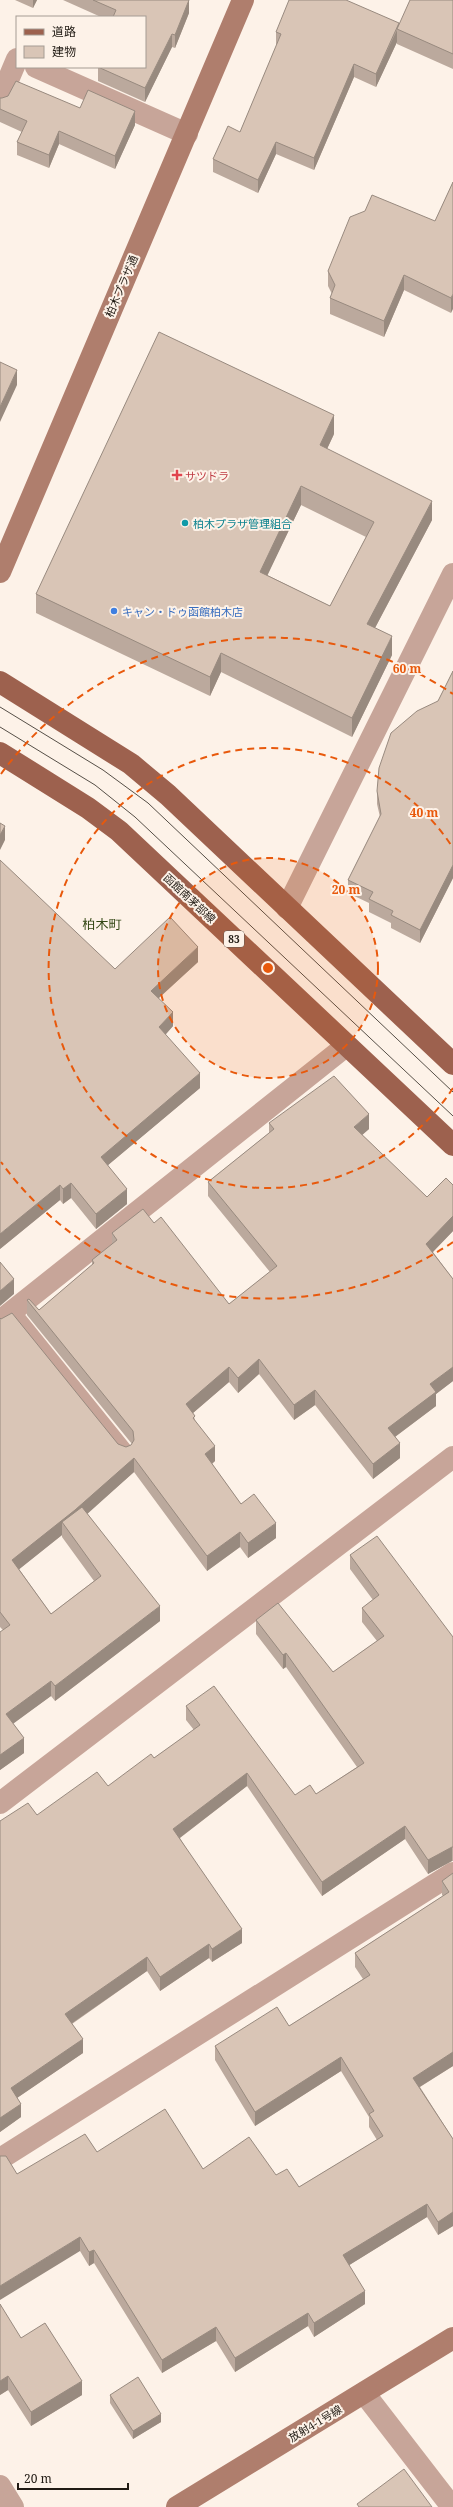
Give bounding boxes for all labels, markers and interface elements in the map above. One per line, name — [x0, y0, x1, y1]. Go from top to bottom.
legend — [16, 16, 146, 68]
text: 道路 — [52, 23, 76, 40]
text: 建物 — [52, 43, 76, 60]
street label: 柏木プラザ通 — [101, 253, 141, 319]
place label: サツドラ — [185, 468, 229, 483]
marker: サツドラ — [172, 470, 182, 480]
place label: 柏木プラザ管理組合 — [193, 516, 292, 531]
marker: 柏木プラザ管理組合 — [180, 518, 190, 528]
place label: キャン・ドゥ函館柏木店 — [122, 604, 243, 619]
marker: キャン・ドゥ函館柏木店 — [109, 606, 119, 616]
text: 60 m — [393, 660, 421, 677]
text: 40 m — [410, 804, 438, 821]
street label: 函館南茅部線 — [161, 870, 219, 926]
text: 20 m — [332, 881, 360, 898]
district label: 柏木町 — [82, 915, 122, 933]
road number: 83 — [224, 931, 244, 947]
centre of rings — [261, 961, 275, 975]
street label: 放射4-1号線 — [286, 2401, 344, 2445]
scale bar — [18, 2465, 128, 2491]
text: 20 m — [24, 2470, 52, 2487]

